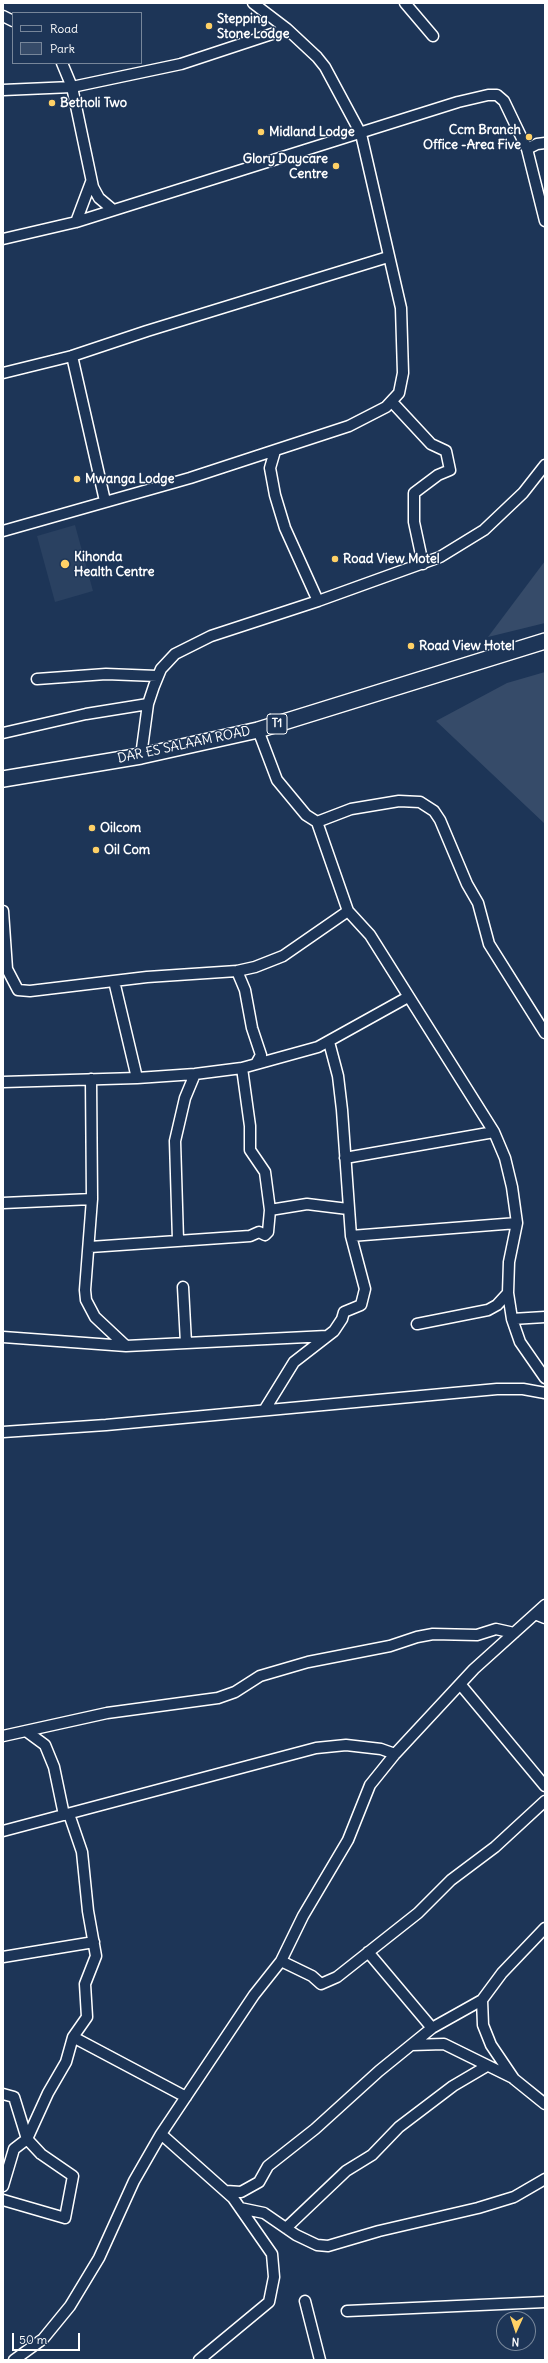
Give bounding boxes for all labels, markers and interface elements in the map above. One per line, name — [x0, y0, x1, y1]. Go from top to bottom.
place label: Stepping Stone Lodge — [217, 11, 289, 42]
legend — [12, 12, 142, 64]
text: Road — [50, 21, 78, 36]
marker: Stepping Stone Lodge — [204, 21, 214, 31]
text: Park — [50, 41, 75, 56]
place label: Betholi Two — [60, 95, 127, 111]
marker: Betholi Two — [47, 98, 57, 108]
place label: Ccm Branch Office -Area Five — [423, 122, 521, 153]
place label: Midland Lodge — [269, 124, 355, 140]
marker: Midland Lodge — [256, 127, 266, 137]
marker: Ccm Branch Office -Area Five — [524, 132, 534, 142]
place label: Glory Daycare Centre — [243, 151, 328, 182]
marker: Glory Daycare Centre — [331, 161, 341, 171]
place label: Mwanga Lodge — [85, 471, 175, 487]
marker: Mwanga Lodge — [72, 474, 82, 484]
place label: Kihonda Health Centre — [74, 549, 154, 580]
place label: Road View Motel — [343, 551, 440, 567]
marker: Road View Motel — [330, 554, 340, 564]
marker: Kihonda Health Centre — [59, 558, 71, 570]
place label: Road View Hotel — [419, 638, 515, 654]
marker: Road View Hotel — [406, 641, 416, 651]
road number: T1 — [267, 714, 287, 734]
street label: DAR ES SALAAM ROAD — [116, 723, 252, 767]
place label: Oilcom — [100, 820, 141, 836]
marker: Oilcom — [87, 823, 97, 833]
place label: Oil Com — [104, 842, 150, 858]
marker: Oil Com — [91, 845, 101, 855]
north arrow — [496, 2311, 536, 2351]
scale bar — [14, 2325, 82, 2351]
text: 50 m — [19, 2332, 47, 2347]
text: N — [511, 2335, 520, 2349]

